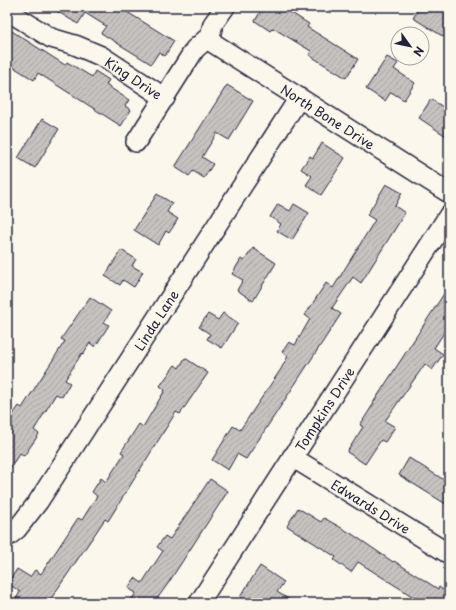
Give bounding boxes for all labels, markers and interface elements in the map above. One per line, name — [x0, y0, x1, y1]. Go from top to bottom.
north arrow — [390, 26, 430, 66]
text: N — [409, 43, 428, 60]
street label: King Drive — [102, 52, 166, 103]
street label: North Bone Drive — [277, 79, 379, 153]
street label: Linda Lane — [129, 286, 182, 354]
street label: Tompkins Drive — [290, 363, 358, 455]
street label: Edwards Drive — [328, 474, 414, 538]

